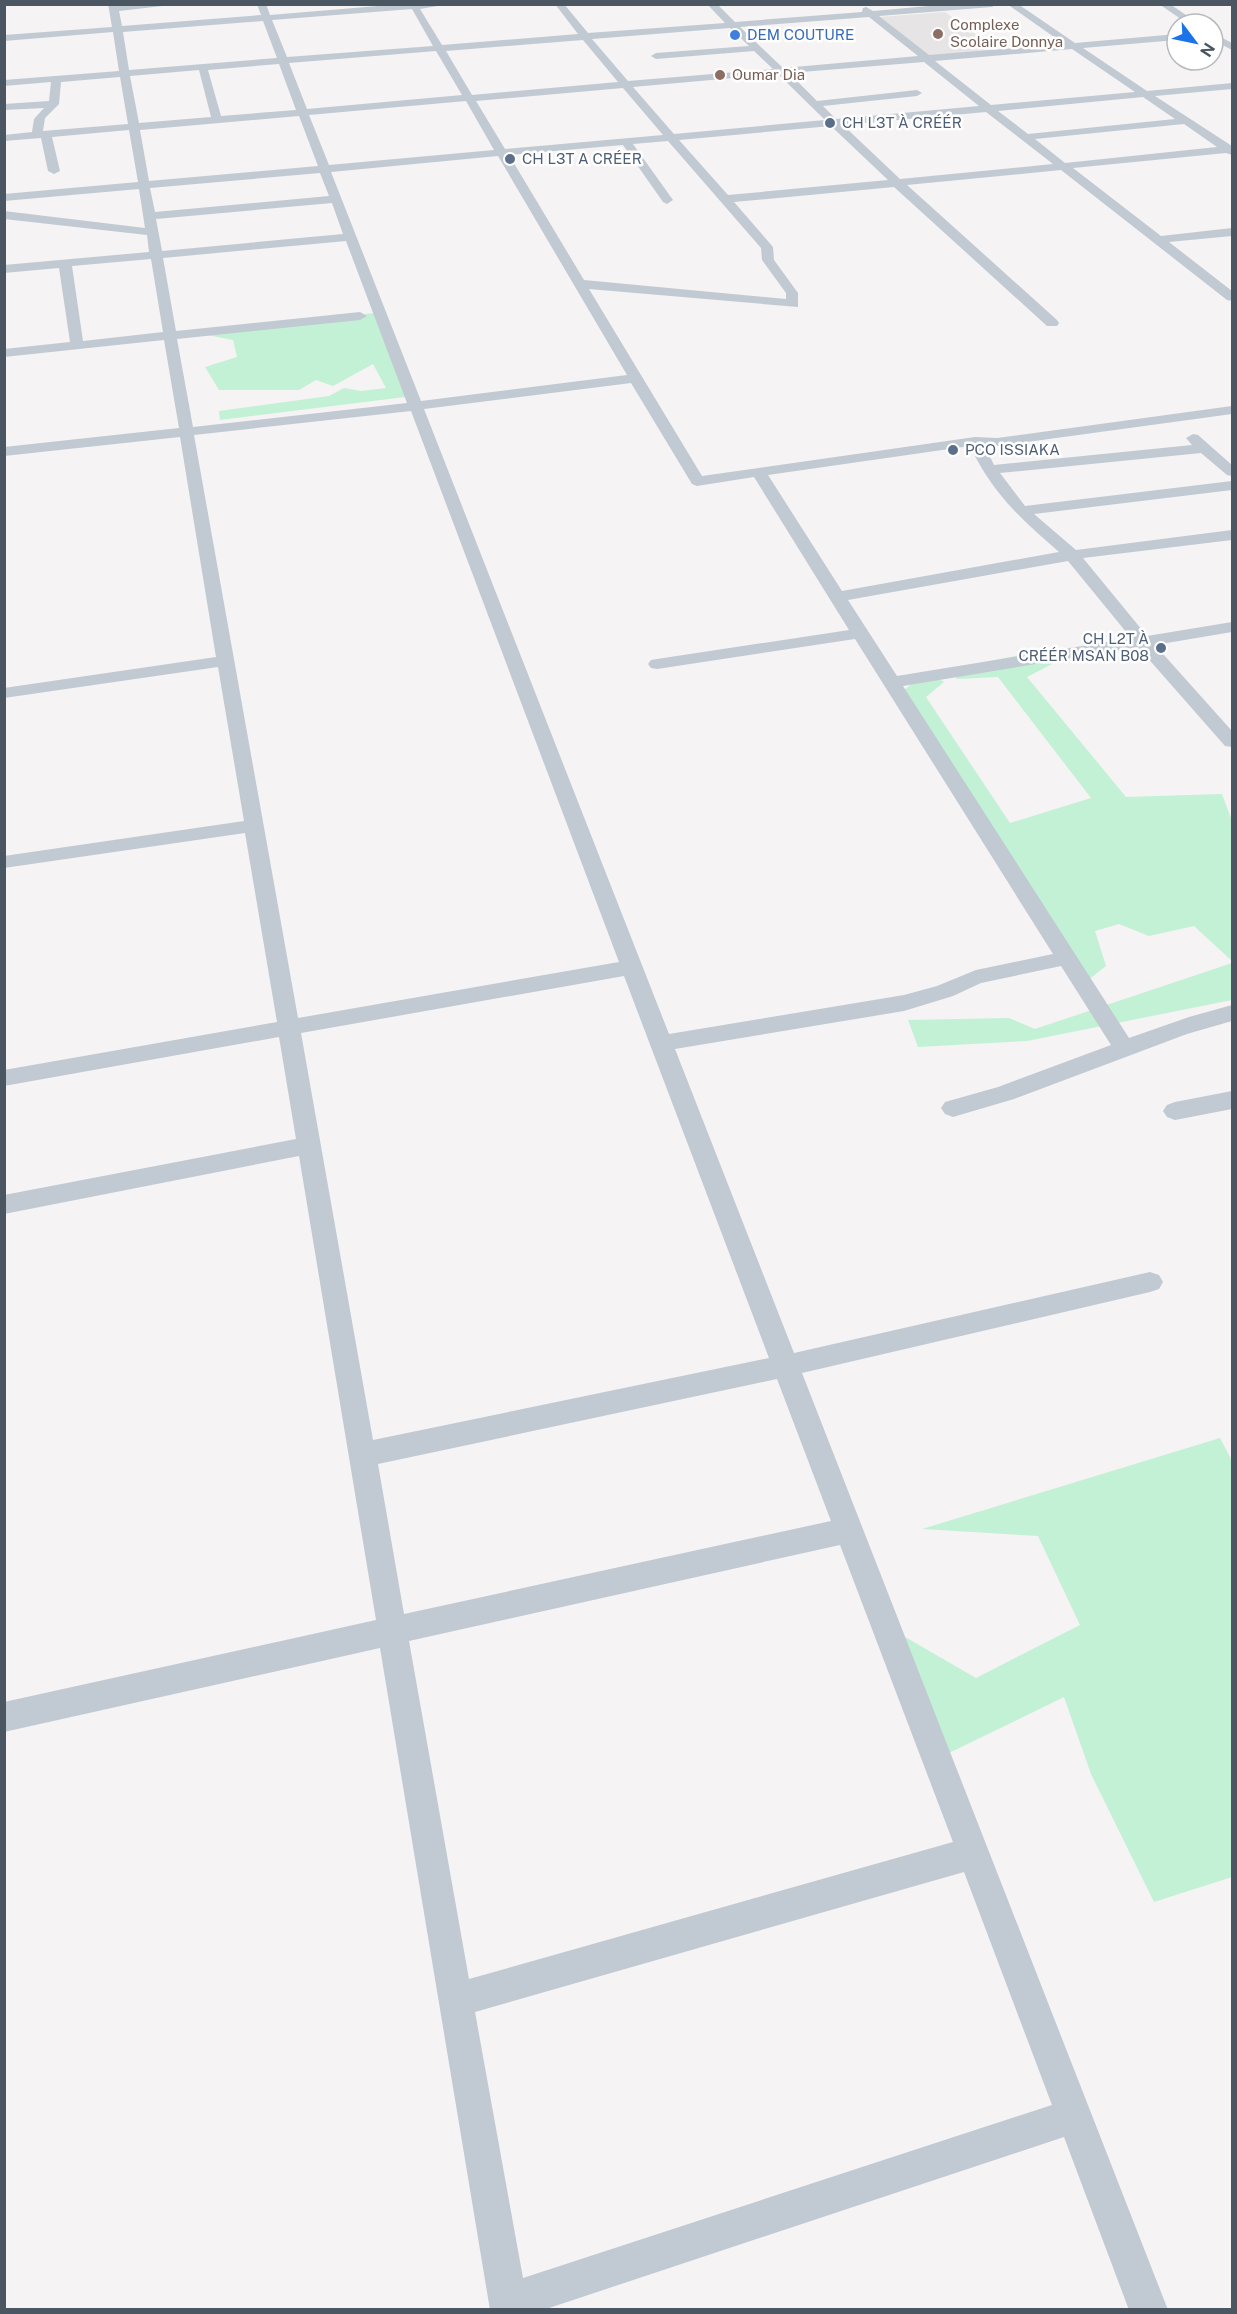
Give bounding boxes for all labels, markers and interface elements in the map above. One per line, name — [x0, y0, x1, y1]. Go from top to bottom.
north arrow — [1165, 12, 1225, 72]
place label: Complexe Scolaire Donnya — [950, 16, 1063, 50]
place label: DEM COUTURE — [747, 26, 854, 43]
marker: Complexe Scolaire Donnya — [931, 27, 945, 41]
marker: DEM COUTURE — [728, 28, 742, 42]
text: N — [1196, 39, 1219, 60]
place label: Oumar Dia — [732, 66, 805, 83]
marker: Oumar Dia — [713, 68, 727, 82]
place label: CH L3T À CRÉÉR — [842, 114, 962, 131]
marker: CH L3T À CRÉÉR — [823, 116, 837, 130]
place label: CH L3T A CRÉER — [522, 150, 642, 167]
marker: CH L3T A CRÉER — [503, 152, 517, 166]
place label: PCO ISSIAKA — [965, 441, 1060, 458]
marker: PCO ISSIAKA — [946, 443, 960, 457]
place label: CH L2T À CRÉÉR MSAN B08 — [1018, 630, 1149, 664]
marker: CH L2T À CRÉÉR MSAN B08 — [1154, 641, 1168, 655]

